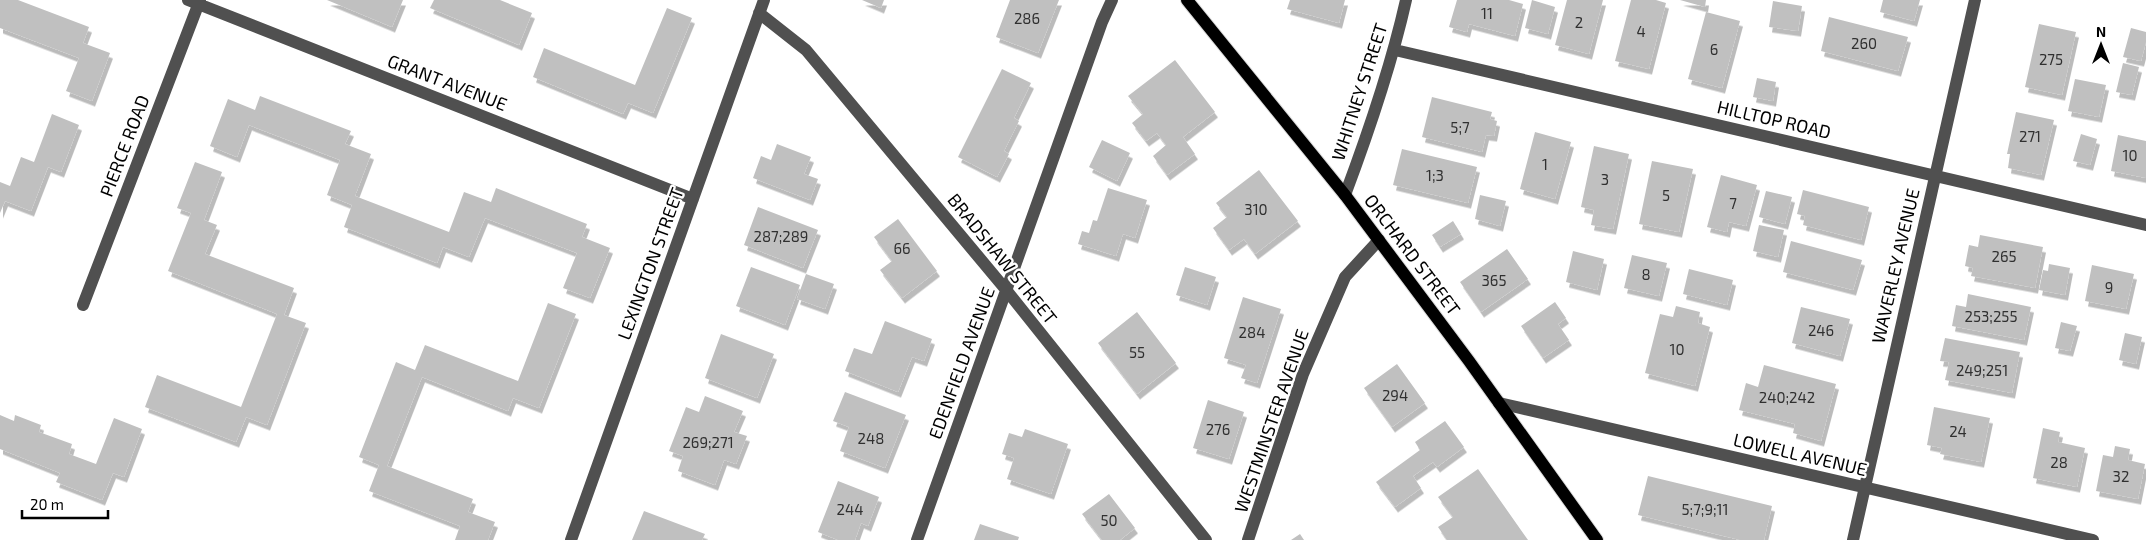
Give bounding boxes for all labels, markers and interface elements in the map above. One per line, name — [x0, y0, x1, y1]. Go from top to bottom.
house number: 11 — [1481, 4, 1493, 22]
house number: 286 — [1014, 9, 1040, 27]
house number: 2 — [1575, 13, 1583, 31]
street label: WHITNEY STREET — [1326, 20, 1392, 163]
north arrow — [2076, 20, 2126, 70]
house number: 4 — [1636, 22, 1646, 40]
text: N — [2096, 23, 2106, 40]
house number: 260 — [1851, 34, 1877, 52]
house number: 6 — [1710, 40, 1718, 58]
street label: GRANT AVENUE — [384, 49, 510, 115]
house number: 275 — [2039, 50, 2063, 68]
street label: PIERCE ROAD — [95, 92, 154, 200]
street label: HILLTOP ROAD — [1715, 95, 1833, 143]
house number: 5;7 — [1450, 118, 1470, 136]
house number: 271 — [2019, 127, 2041, 145]
house number: 10 — [2122, 146, 2138, 164]
house number: 1 — [1542, 155, 1548, 173]
house number: 1;3 — [1426, 166, 1444, 184]
house number: 3 — [1601, 170, 1609, 188]
street label: LEXINGTON STREET — [612, 184, 688, 343]
house number: 5 — [1662, 186, 1670, 204]
street label: WAVERLEY AVENUE — [1866, 186, 1924, 345]
street label: BRADSHAW STREET — [943, 189, 1062, 328]
street label: ORCHARD STREET — [1360, 189, 1466, 320]
house number: 7 — [1729, 194, 1737, 212]
house number: 310 — [1244, 200, 1268, 218]
house number: 287;289 — [754, 227, 808, 245]
house number: 66 — [893, 239, 911, 257]
house number: 265 — [1991, 247, 2017, 265]
house number: 8 — [1641, 265, 1651, 283]
house number: 365 — [1482, 271, 1506, 289]
house number: 9 — [2105, 278, 2113, 296]
street label: EDENFIELD AVENUE — [923, 283, 999, 442]
house number: 253;255 — [1965, 307, 2017, 325]
house number: 246 — [1808, 321, 1834, 339]
house number: 284 — [1239, 323, 1265, 341]
street label: WESTMINSTER AVENUE — [1229, 326, 1313, 515]
house number: 10 — [1669, 340, 1685, 358]
house number: 55 — [1129, 343, 1145, 361]
house number: 249;251 — [1956, 361, 2008, 379]
house number: 294 — [1382, 386, 1408, 404]
house number: 240;242 — [1759, 388, 1815, 406]
house number: 276 — [1206, 420, 1230, 438]
house number: 24 — [1949, 422, 1967, 440]
street label: LOWELL AVENUE — [1731, 428, 1869, 480]
house number: 248 — [858, 429, 884, 447]
house number: 269;271 — [682, 433, 734, 451]
house number: 28 — [2050, 453, 2068, 471]
house number: 32 — [2113, 467, 2129, 485]
scale bar — [22, 488, 109, 520]
text: 20 m — [30, 495, 64, 513]
house number: 244 — [837, 500, 863, 518]
house number: 5;7;9;11 — [1682, 500, 1728, 518]
house number: 50 — [1100, 511, 1118, 529]

